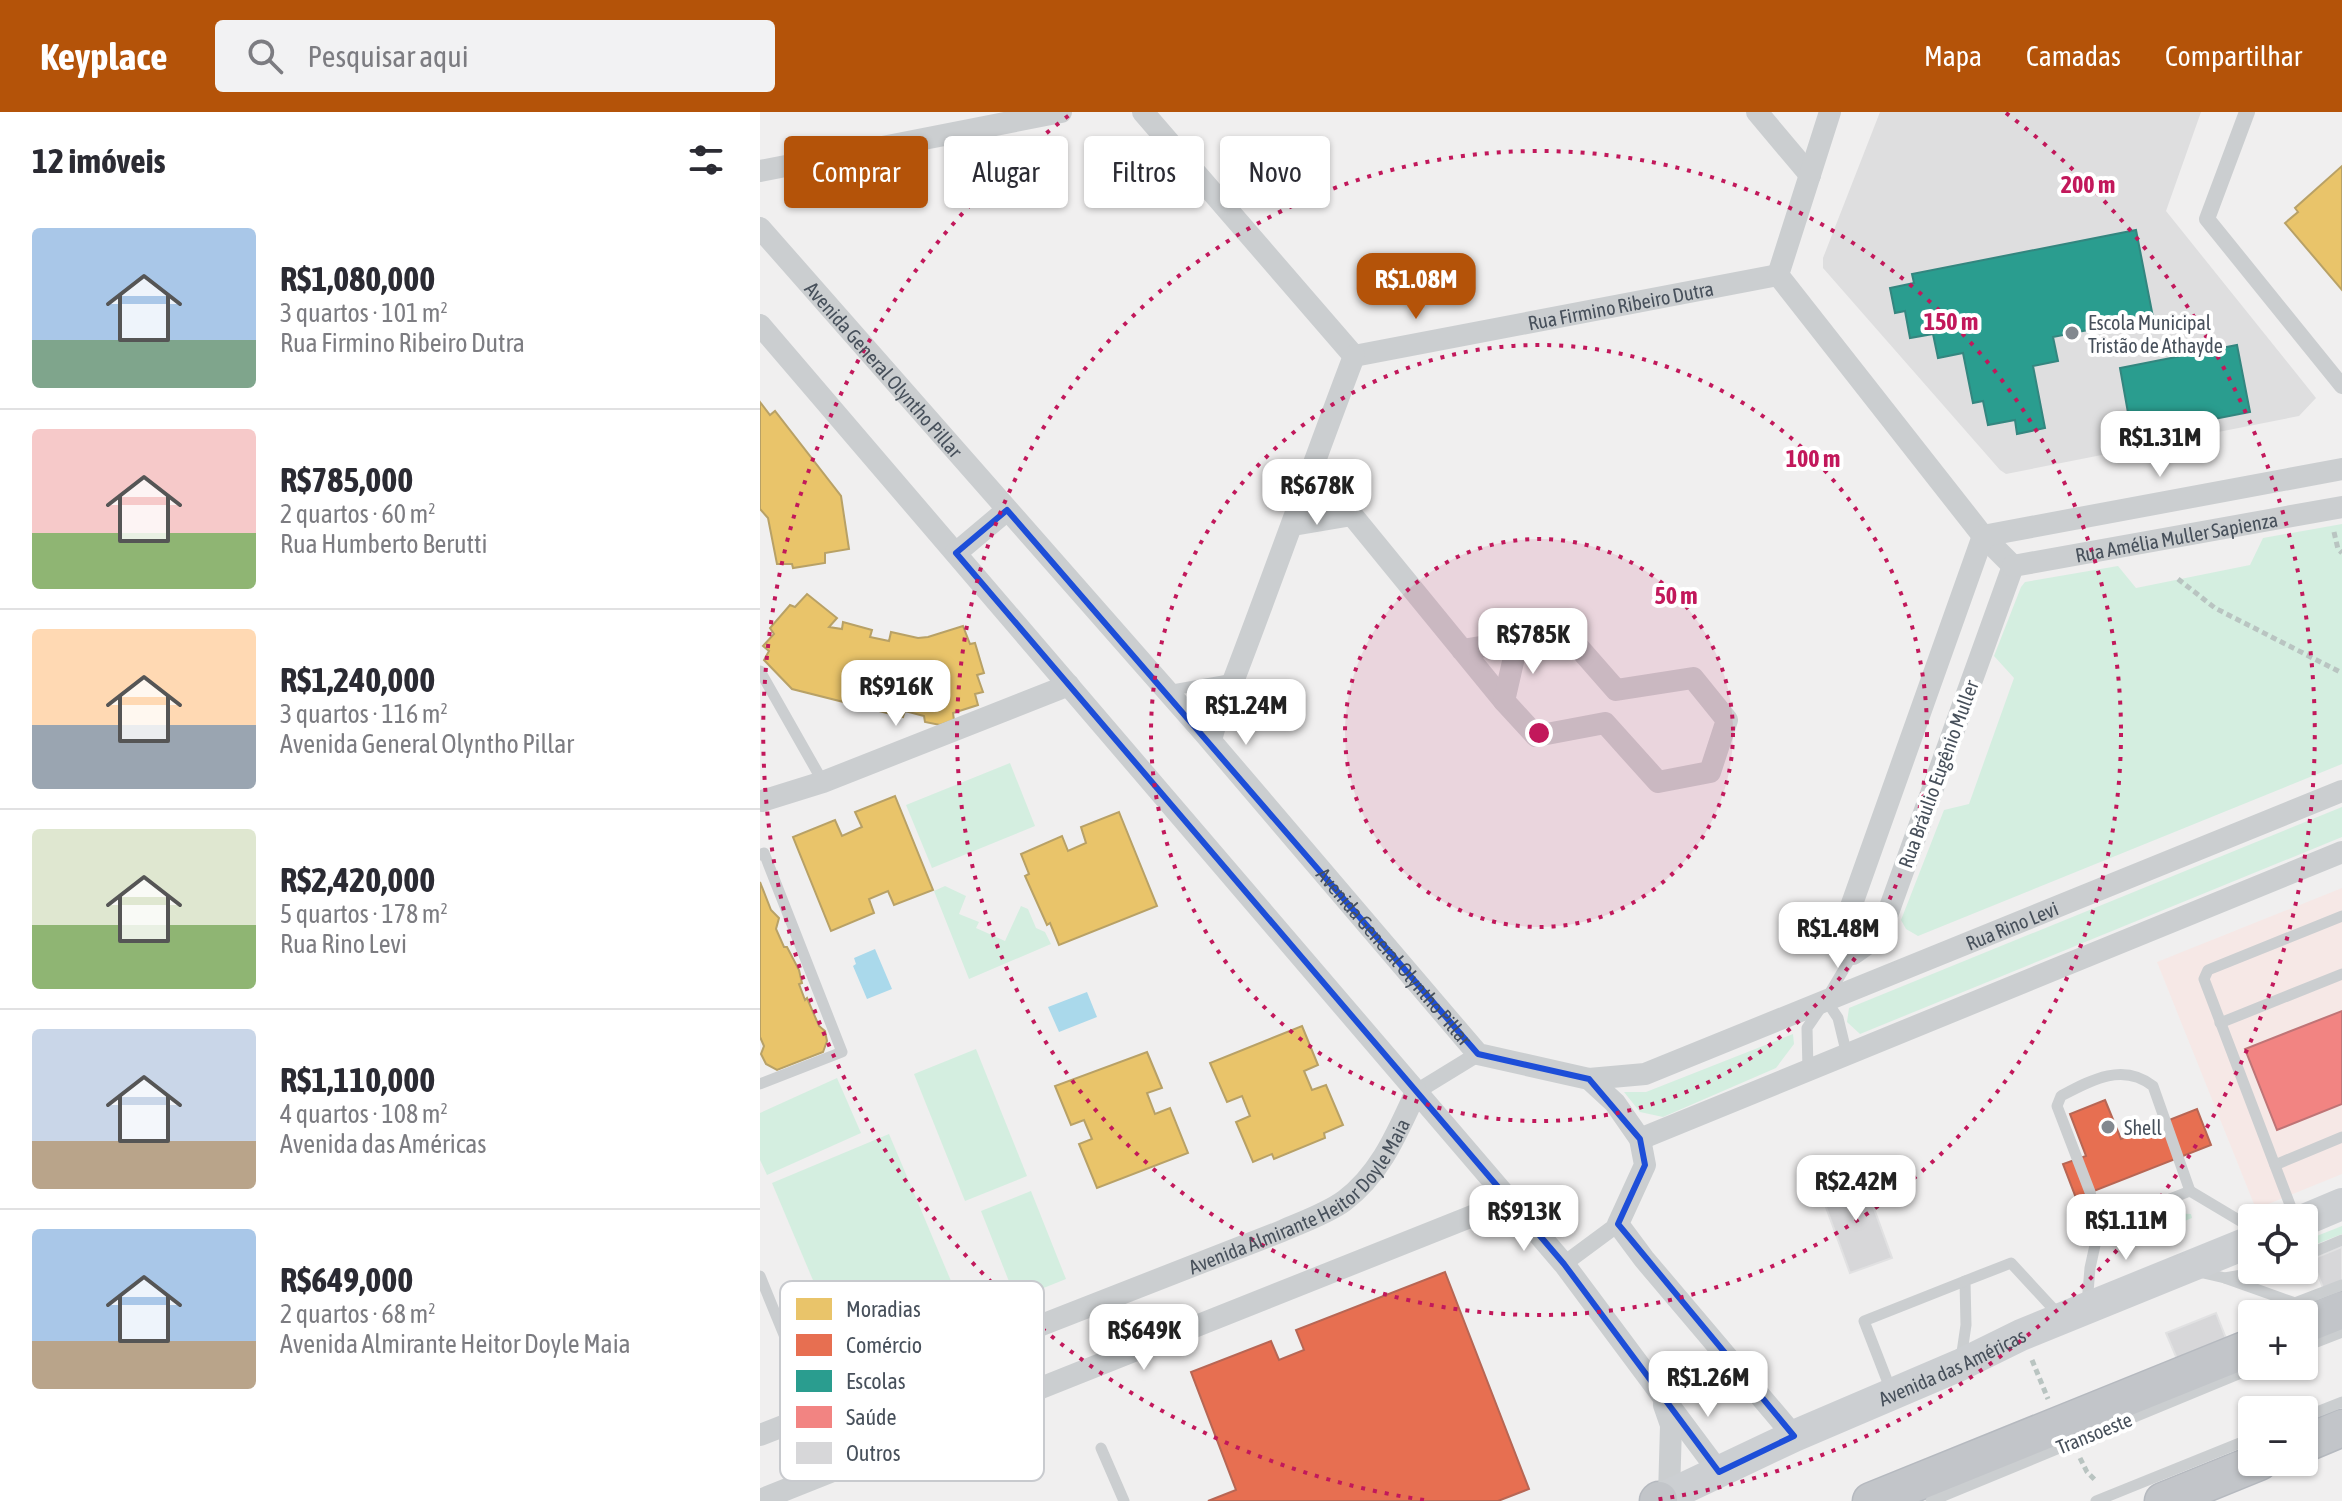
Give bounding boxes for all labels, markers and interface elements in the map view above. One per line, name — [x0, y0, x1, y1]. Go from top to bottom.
search box — [215, 20, 775, 92]
icon: search — [243, 34, 287, 78]
text: Keyplace — [40, 35, 167, 78]
text: Pesquisar aqui — [307, 39, 469, 73]
text: Mapa — [1924, 40, 1982, 72]
text: Camadas — [2026, 40, 2121, 72]
text: Compartilhar — [2165, 40, 2302, 72]
chip: Comprar — [784, 136, 928, 208]
chip: Alugar — [944, 136, 1068, 208]
chip: Filtros — [1084, 136, 1204, 208]
chip: Novo — [1220, 136, 1330, 208]
icon: filters — [684, 138, 728, 182]
text: 12 imóveis — [32, 141, 165, 180]
text: 200 m — [2061, 171, 2115, 198]
pin: R$1.08M — [1342, 253, 1490, 321]
text: R$1,080,000 — [280, 259, 435, 298]
icon: home — [96, 260, 192, 356]
text: R$1.08M — [1375, 264, 1457, 294]
street label: Rua Firmino Ribeiro Dutra — [1526, 276, 1715, 334]
street label: Avenida General Olyntho Pillar — [801, 277, 968, 463]
text: 3 quartos · 101 m² — [280, 298, 448, 328]
text: 150 m — [1924, 308, 1978, 335]
place label: Escola Municipal Tristão de Athayde — [2088, 311, 2223, 357]
marker: Escola Municipal Tristão de Athayde — [2063, 324, 2081, 342]
text: Rua Firmino Ribeiro Dutra — [280, 328, 525, 358]
pin: R$1.31M — [2086, 411, 2234, 479]
text: R$1.31M — [2119, 422, 2201, 452]
text: 100 m — [1786, 445, 1840, 472]
pin: R$678K — [1252, 459, 1382, 527]
text: R$785,000 — [280, 460, 413, 499]
icon: home — [96, 461, 192, 557]
text: R$678K — [1280, 470, 1354, 500]
text: 2 quartos · 60 m² — [280, 499, 435, 529]
street label: Rua Amélia Muller Sapienza — [2073, 507, 2280, 566]
text: Rua Humberto Berutti — [280, 529, 487, 559]
text: 50 m — [1654, 582, 1698, 609]
pin: R$785K — [1468, 608, 1598, 676]
text: R$785K — [1496, 619, 1570, 649]
text: R$1,240,000 — [280, 660, 435, 699]
pin: R$916K — [831, 660, 961, 728]
icon: home — [96, 661, 192, 757]
text: R$916K — [859, 671, 933, 701]
street label: Rua Bráulio Eugênio Muller — [1893, 676, 1983, 871]
pin: R$1.24M — [1172, 679, 1320, 747]
text: R$1.24M — [1205, 690, 1287, 720]
text: 3 quartos · 116 m² — [280, 699, 448, 729]
centre of rings — [1525, 719, 1553, 747]
text: Avenida General Olyntho Pillar — [280, 729, 574, 759]
text: R$2,420,000 — [280, 860, 435, 899]
icon: home — [96, 861, 192, 957]
street label: Avenida General Olyntho Pillar — [1312, 863, 1478, 1051]
street label: Rua Rino Levi — [1962, 896, 2061, 954]
text: 5 quartos · 178 m² — [280, 899, 448, 929]
pin: R$1.48M — [1764, 902, 1912, 970]
text: R$1.48M — [1797, 913, 1879, 943]
text: Rua Rino Levi — [280, 929, 407, 959]
text: R$1,110,000 — [280, 1060, 435, 1099]
icon: home — [96, 1061, 192, 1157]
text: 4 quartos · 108 m² — [280, 1099, 448, 1129]
street label: Avenida Almirante Heitor Doyle Maia — [1185, 1115, 1414, 1278]
place label: Shell — [2124, 1116, 2162, 1139]
marker: Shell — [2099, 1118, 2117, 1136]
text: Avenida das Américas — [280, 1129, 487, 1159]
pin: R$2.42M — [1782, 1155, 1930, 1223]
text: R$2.42M — [1815, 1166, 1897, 1196]
pin: R$913K — [1459, 1185, 1589, 1253]
pin: R$1.11M — [2052, 1194, 2200, 1262]
text: R$913K — [1487, 1196, 1561, 1226]
map controls — [2238, 1204, 2318, 1476]
button: locate — [2238, 1204, 2318, 1284]
text: R$1.11M — [2085, 1205, 2167, 1235]
text: R$649,000 — [280, 1260, 413, 1299]
icon: home — [96, 1261, 192, 1357]
legend — [780, 1281, 1044, 1481]
text: Moradias — [846, 1296, 921, 1322]
text: 2 quartos · 68 m² — [280, 1299, 435, 1329]
button: + — [2238, 1300, 2318, 1380]
pin: R$649K — [1079, 1304, 1209, 1372]
text: R$649K — [1107, 1315, 1181, 1345]
street label: Avenida das Américas — [1875, 1323, 2029, 1410]
text: Avenida Almirante Heitor Doyle Maia — [280, 1329, 631, 1359]
text: Comércio — [846, 1332, 922, 1358]
pin: R$1.26M — [1634, 1351, 1782, 1419]
text: R$1.26M — [1667, 1362, 1749, 1392]
text: Escolas — [846, 1368, 906, 1394]
button: − — [2238, 1396, 2318, 1476]
text: Saúde — [846, 1404, 897, 1430]
street label: Transoeste — [2053, 1407, 2135, 1459]
text: Outros — [846, 1440, 901, 1466]

